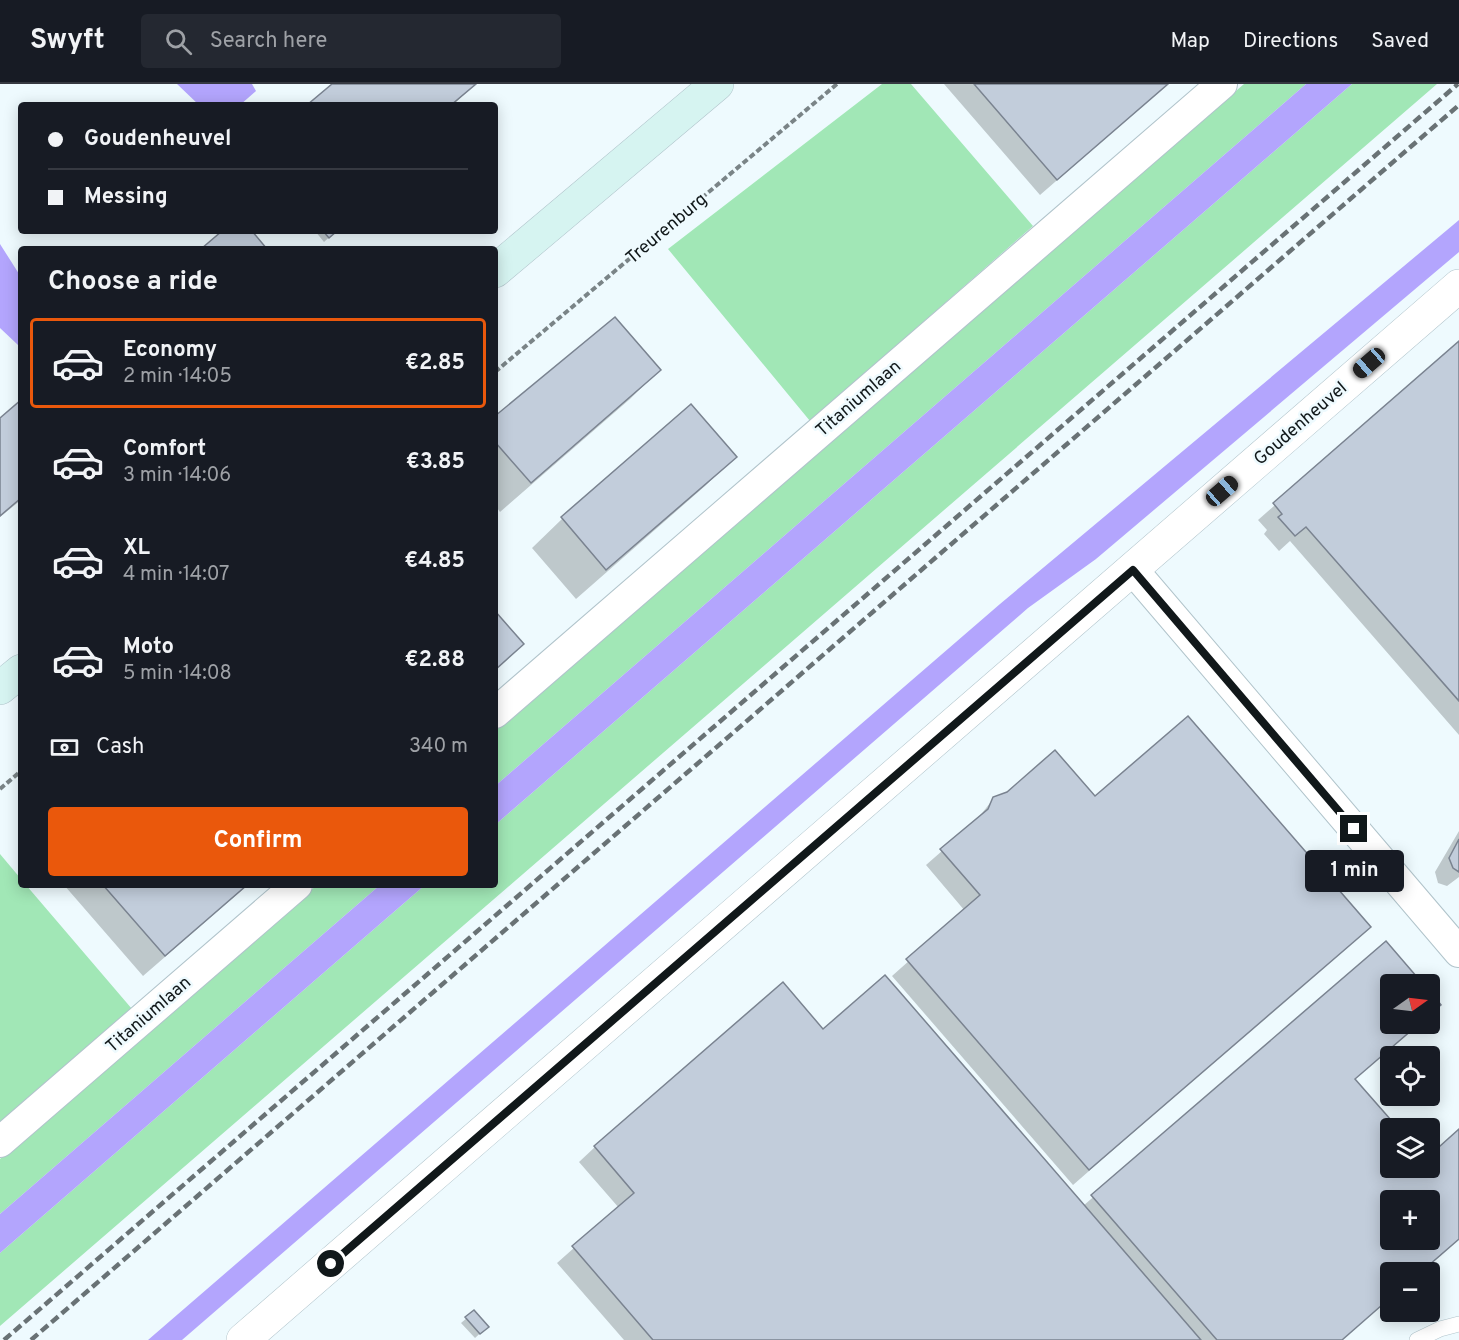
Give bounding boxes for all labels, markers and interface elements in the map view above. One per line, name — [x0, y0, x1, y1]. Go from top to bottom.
search box — [141, 14, 561, 68]
text: Swyft — [30, 23, 105, 59]
icon: search — [162, 25, 195, 58]
text: Search here — [210, 28, 327, 55]
text: Map — [1170, 28, 1210, 55]
text: Directions — [1243, 28, 1338, 55]
text: Saved — [1371, 28, 1429, 55]
text: Goudenheuvel — [84, 126, 231, 153]
text: Messing — [84, 184, 168, 211]
street label: Treurenburg — [622, 189, 712, 270]
text: Choose a ride — [48, 265, 218, 299]
icon: car — [51, 336, 105, 390]
text: Economy — [123, 337, 217, 364]
car — [1350, 344, 1388, 382]
text: €2.85 — [405, 350, 465, 377]
street label: Titaniumlaan — [812, 356, 906, 442]
text: 2 min · 14:05 — [123, 364, 232, 390]
street label: Goudenheuvel — [1249, 377, 1352, 471]
icon: car — [51, 435, 105, 489]
text: Comfort — [123, 436, 206, 463]
text: €3.85 — [406, 449, 465, 476]
text: 3 min · 14:06 — [123, 463, 231, 489]
car — [1203, 472, 1241, 510]
icon: car — [51, 534, 105, 588]
text: XL — [123, 535, 150, 562]
text: €4.85 — [404, 548, 465, 575]
text: 4 min · 14:07 — [123, 562, 229, 588]
icon: car — [51, 633, 105, 687]
text: Moto — [123, 634, 174, 661]
text: €2.88 — [405, 647, 465, 674]
text: 5 min · 14:08 — [123, 661, 232, 687]
icon: cash — [48, 731, 81, 764]
text: Cash — [96, 734, 145, 761]
text: 340 m — [409, 734, 468, 760]
button: Confirm — [48, 807, 468, 876]
route end — [1340, 815, 1367, 842]
callout: 1 min — [1304, 850, 1404, 892]
text: 1 min — [1330, 858, 1379, 884]
street label: Titaniumlaan — [102, 972, 196, 1058]
north arrow — [1380, 974, 1440, 1034]
map controls — [1380, 974, 1440, 1322]
button: locate — [1380, 1046, 1440, 1106]
button: layers — [1380, 1118, 1440, 1178]
button: + — [1380, 1190, 1440, 1250]
route start — [317, 1250, 344, 1277]
button: − — [1380, 1262, 1440, 1322]

